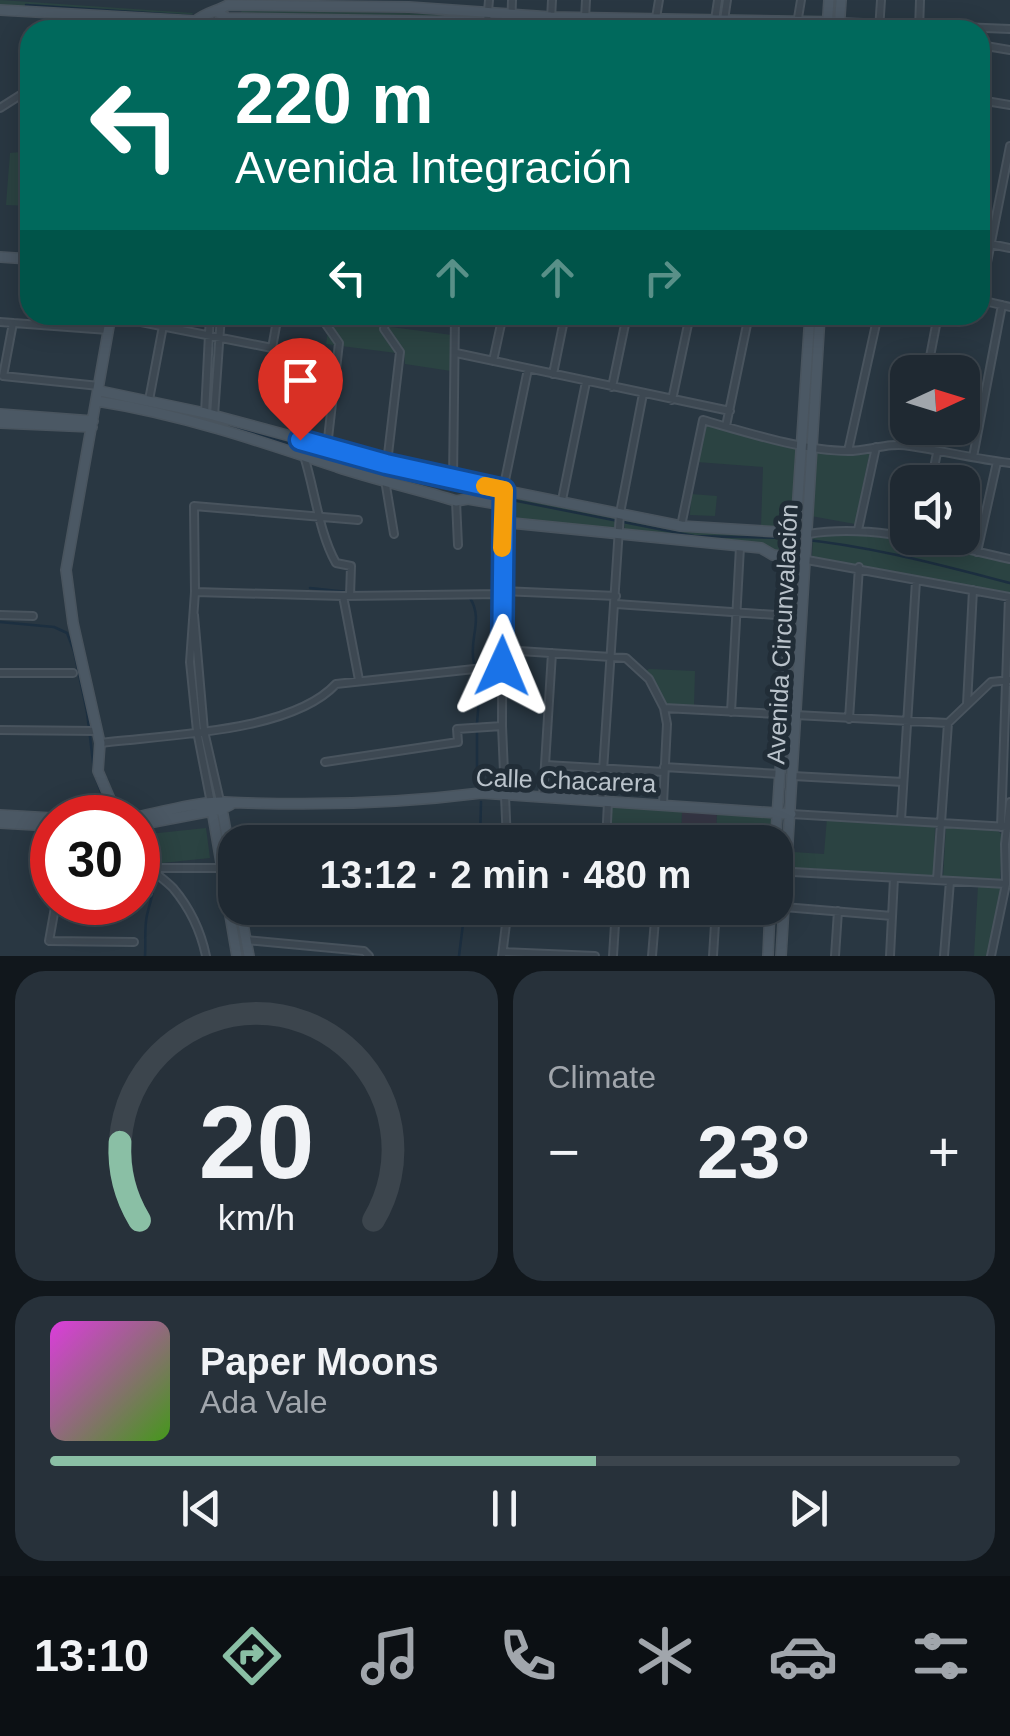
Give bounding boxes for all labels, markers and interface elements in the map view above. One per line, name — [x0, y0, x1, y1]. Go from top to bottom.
icon: left — [70, 60, 200, 190]
text: 220 m — [235, 60, 433, 138]
text: Avenida Integración — [235, 142, 632, 193]
icon: left — [320, 250, 375, 305]
icon: ahead — [425, 250, 480, 305]
icon: ahead — [530, 250, 585, 305]
icon: right — [635, 250, 690, 305]
pin — [258, 338, 343, 441]
icon: arrive — [273, 353, 328, 408]
north arrow — [890, 355, 980, 445]
map controls — [890, 355, 980, 555]
button: sound — [890, 465, 980, 555]
street label: Avenida Circunvalación — [761, 503, 803, 765]
position arrow — [450, 614, 554, 718]
street label: Calle Chacarera — [475, 763, 657, 797]
speed limit sign: 30 — [30, 795, 160, 925]
text: 13:12 · 2 min · 480 m — [320, 854, 691, 896]
text: Climate — [548, 1059, 656, 1095]
text: 20 — [198, 1084, 314, 1200]
text: 23° — [697, 1110, 810, 1194]
text: − — [548, 1121, 580, 1183]
text: + — [928, 1121, 960, 1183]
text: km/h — [218, 1198, 295, 1238]
text: Paper Moons — [200, 1341, 439, 1383]
text: Ada Vale — [200, 1384, 328, 1420]
icon: previous — [174, 1481, 229, 1536]
icon: pause — [477, 1481, 532, 1536]
icon: next — [781, 1481, 836, 1536]
icon: directions — [217, 1621, 287, 1691]
icon: music — [355, 1621, 425, 1691]
icon: phone — [493, 1621, 563, 1691]
icon: climate — [630, 1621, 700, 1691]
icon: car — [768, 1621, 838, 1691]
icon: filters — [906, 1621, 976, 1691]
text: 13:10 — [34, 1630, 149, 1681]

